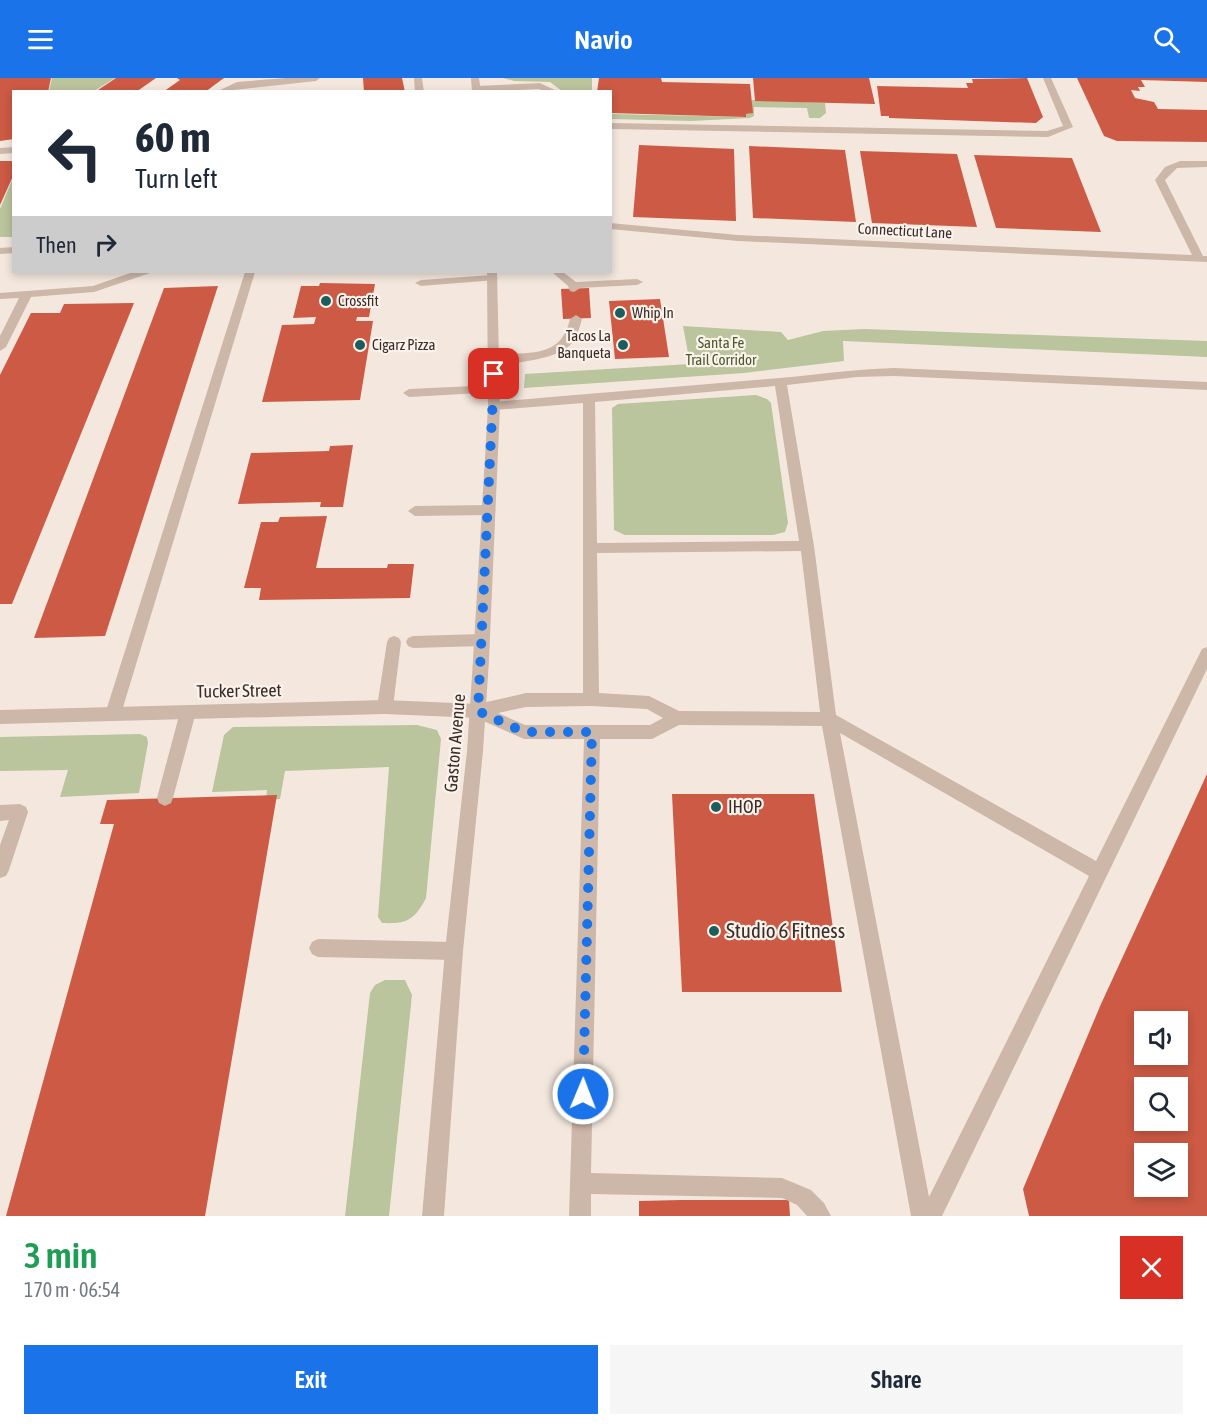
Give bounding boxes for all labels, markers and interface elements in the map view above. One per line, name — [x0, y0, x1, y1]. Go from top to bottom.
icon: menu — [24, 23, 57, 56]
icon: search — [1150, 23, 1183, 56]
text: Navio — [574, 24, 633, 55]
text: 60 m — [135, 113, 210, 161]
icon: left — [36, 114, 114, 192]
text: Turn left — [135, 163, 218, 194]
street label: Connecticut Lane — [857, 220, 953, 241]
icon: right — [89, 228, 122, 261]
text: Then — [36, 232, 77, 258]
place label: Crossfit — [338, 292, 379, 309]
marker: Crossfit — [319, 294, 333, 308]
place label: Whip In — [632, 304, 674, 321]
marker: Whip In — [613, 306, 627, 320]
place label: Tacos La Banqueta — [557, 327, 611, 361]
park label: Santa Fe Trail Corridor — [686, 334, 757, 368]
place label: Cigarz Pizza — [372, 336, 436, 353]
marker: Cigarz Pizza — [353, 338, 367, 352]
marker: Tacos La Banqueta — [616, 338, 630, 352]
pin — [468, 348, 519, 399]
icon: arrive — [477, 357, 510, 390]
street label: Tucker Street — [196, 679, 282, 702]
street label: Gaston Avenue — [440, 693, 469, 793]
place label: IHOP — [728, 796, 763, 817]
marker: IHOP — [709, 800, 723, 814]
place label: Studio 6 Fitness — [726, 918, 845, 942]
marker: Studio 6 Fitness — [707, 924, 721, 938]
map controls — [1134, 1011, 1188, 1197]
button: sound — [1134, 1011, 1188, 1065]
position arrow — [551, 1062, 615, 1126]
button: search — [1134, 1077, 1188, 1131]
button: layers — [1134, 1143, 1188, 1197]
text: 3 min — [24, 1234, 98, 1276]
button: close — [1120, 1236, 1183, 1299]
text: 170 m · 06:54 — [24, 1278, 120, 1301]
button: Exit — [24, 1345, 598, 1414]
button: Share — [610, 1345, 1183, 1414]

